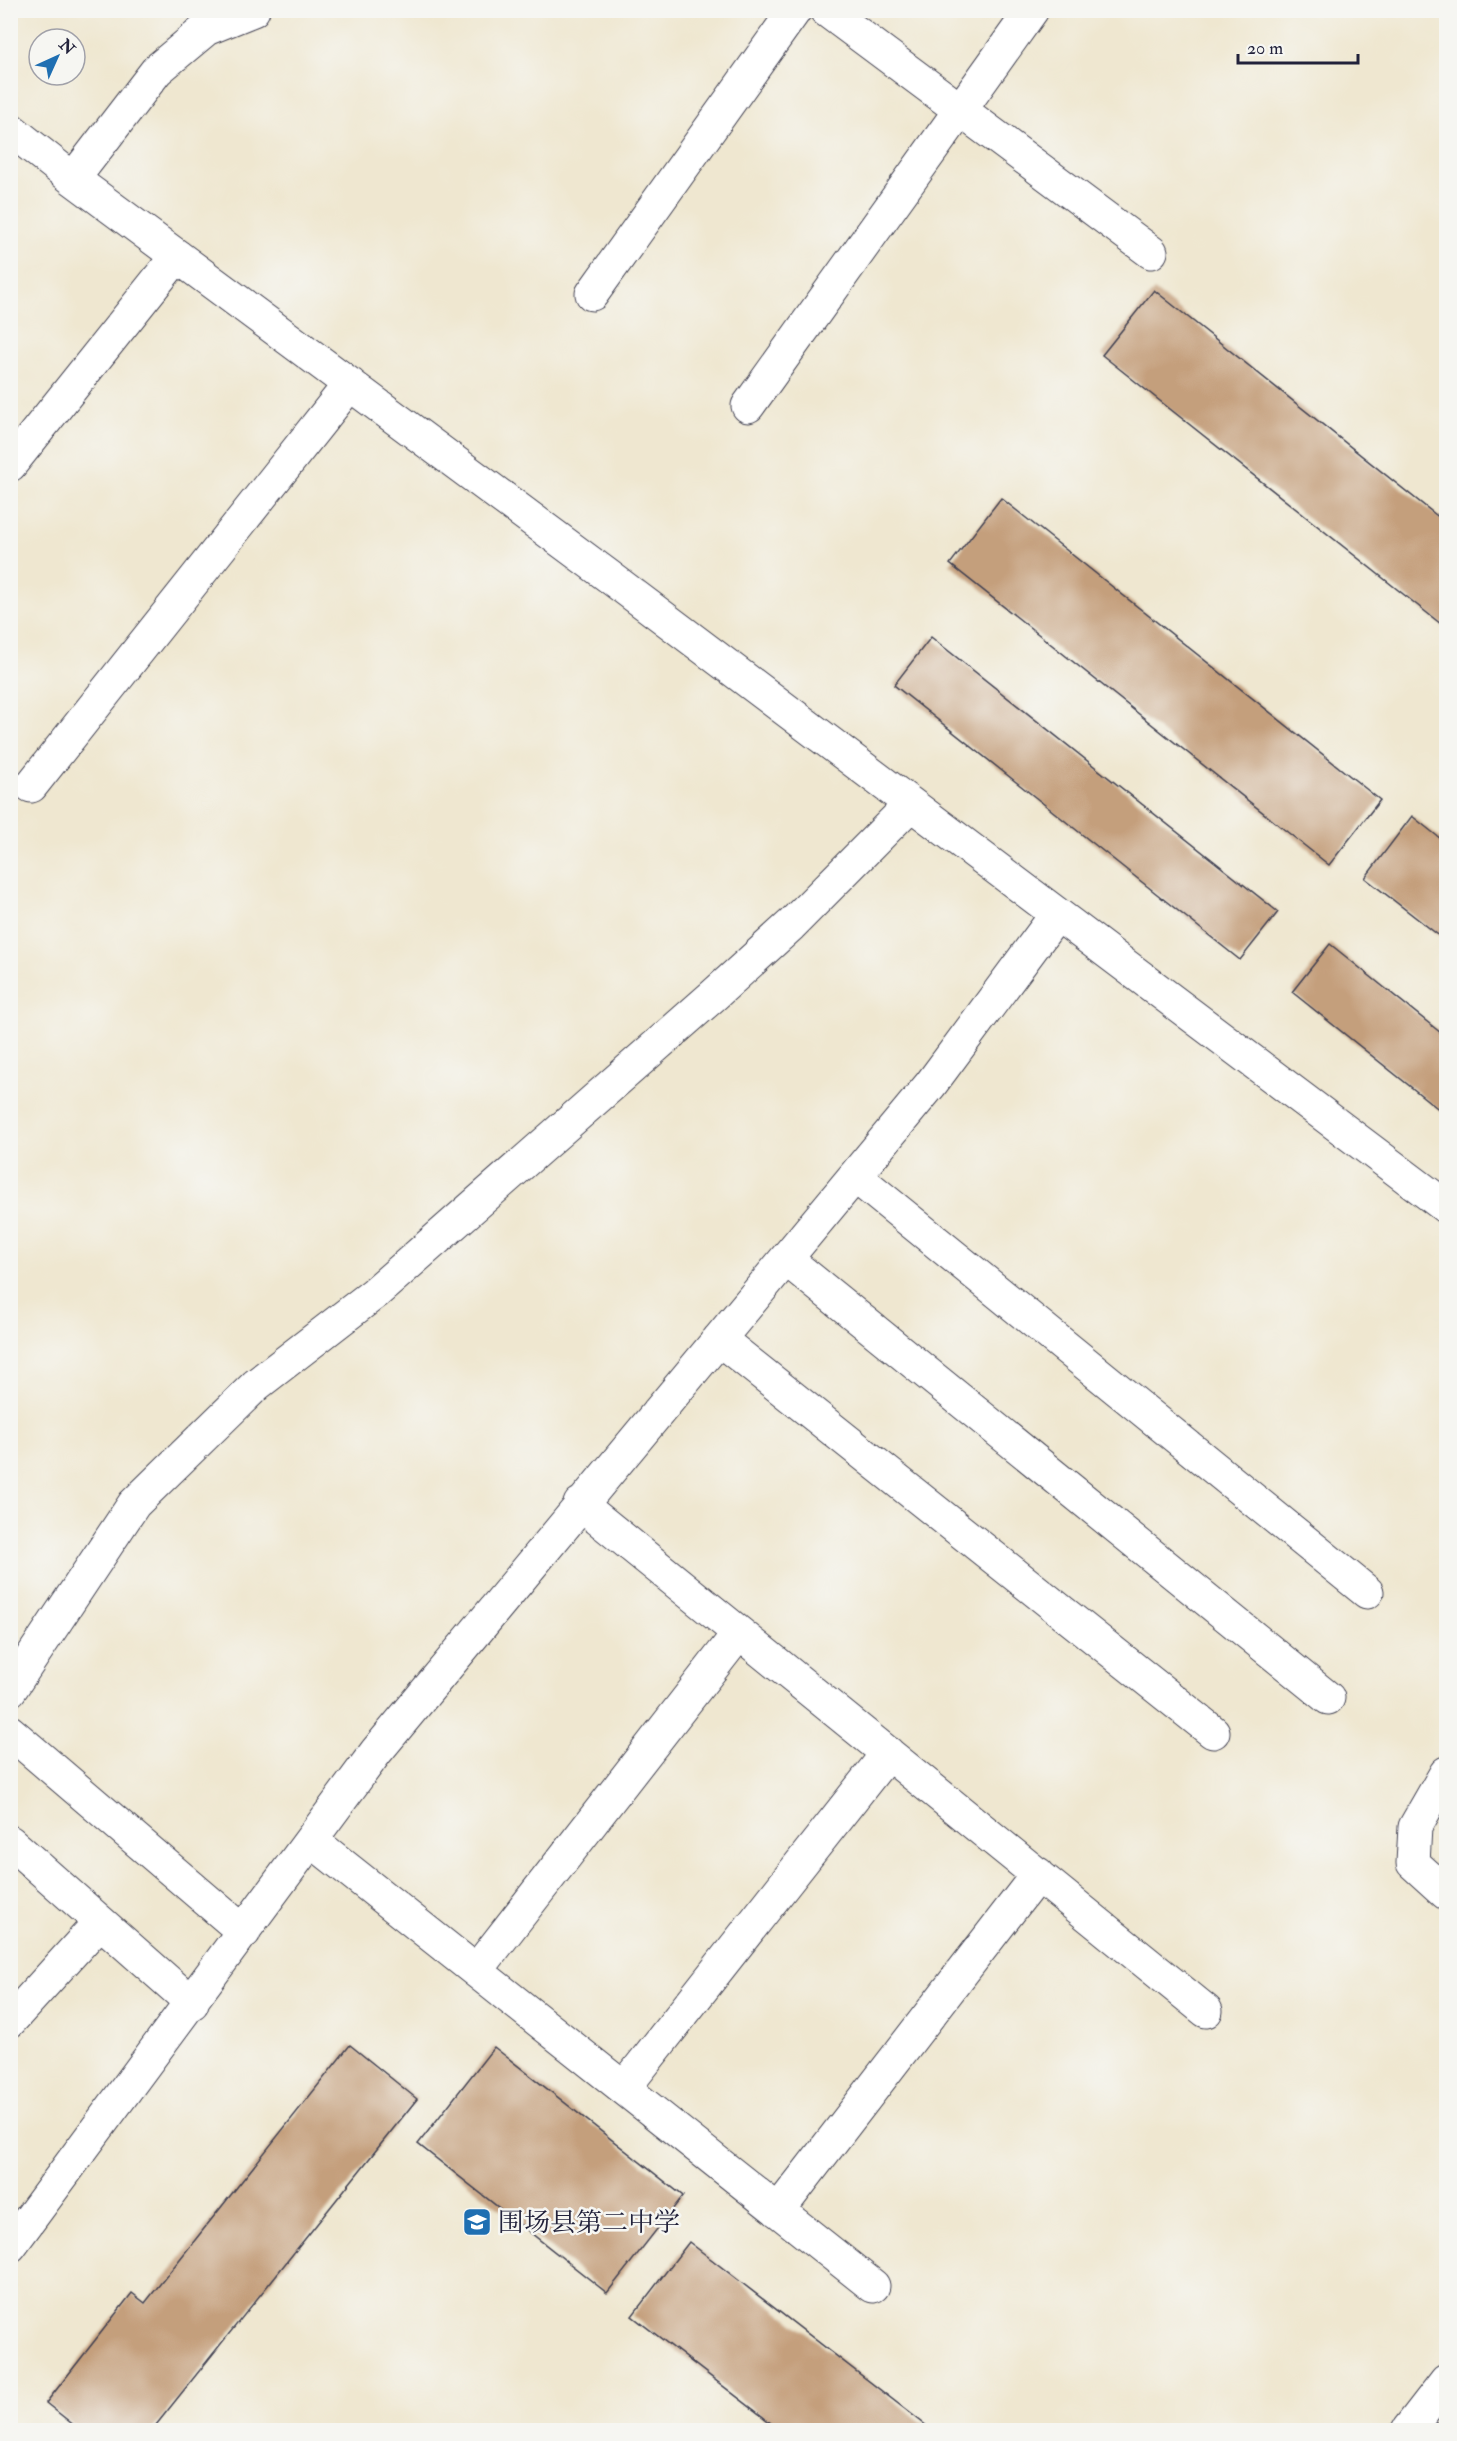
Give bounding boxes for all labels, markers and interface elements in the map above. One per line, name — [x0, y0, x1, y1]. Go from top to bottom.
north arrow — [27, 27, 87, 87]
scale bar — [1238, 27, 1358, 65]
text: N — [54, 34, 80, 60]
text: 20 m — [1247, 37, 1283, 60]
school or university icon: 围场县第二中学 — [461, 2206, 493, 2238]
place label: 围场县第二中学 — [498, 2207, 680, 2239]

